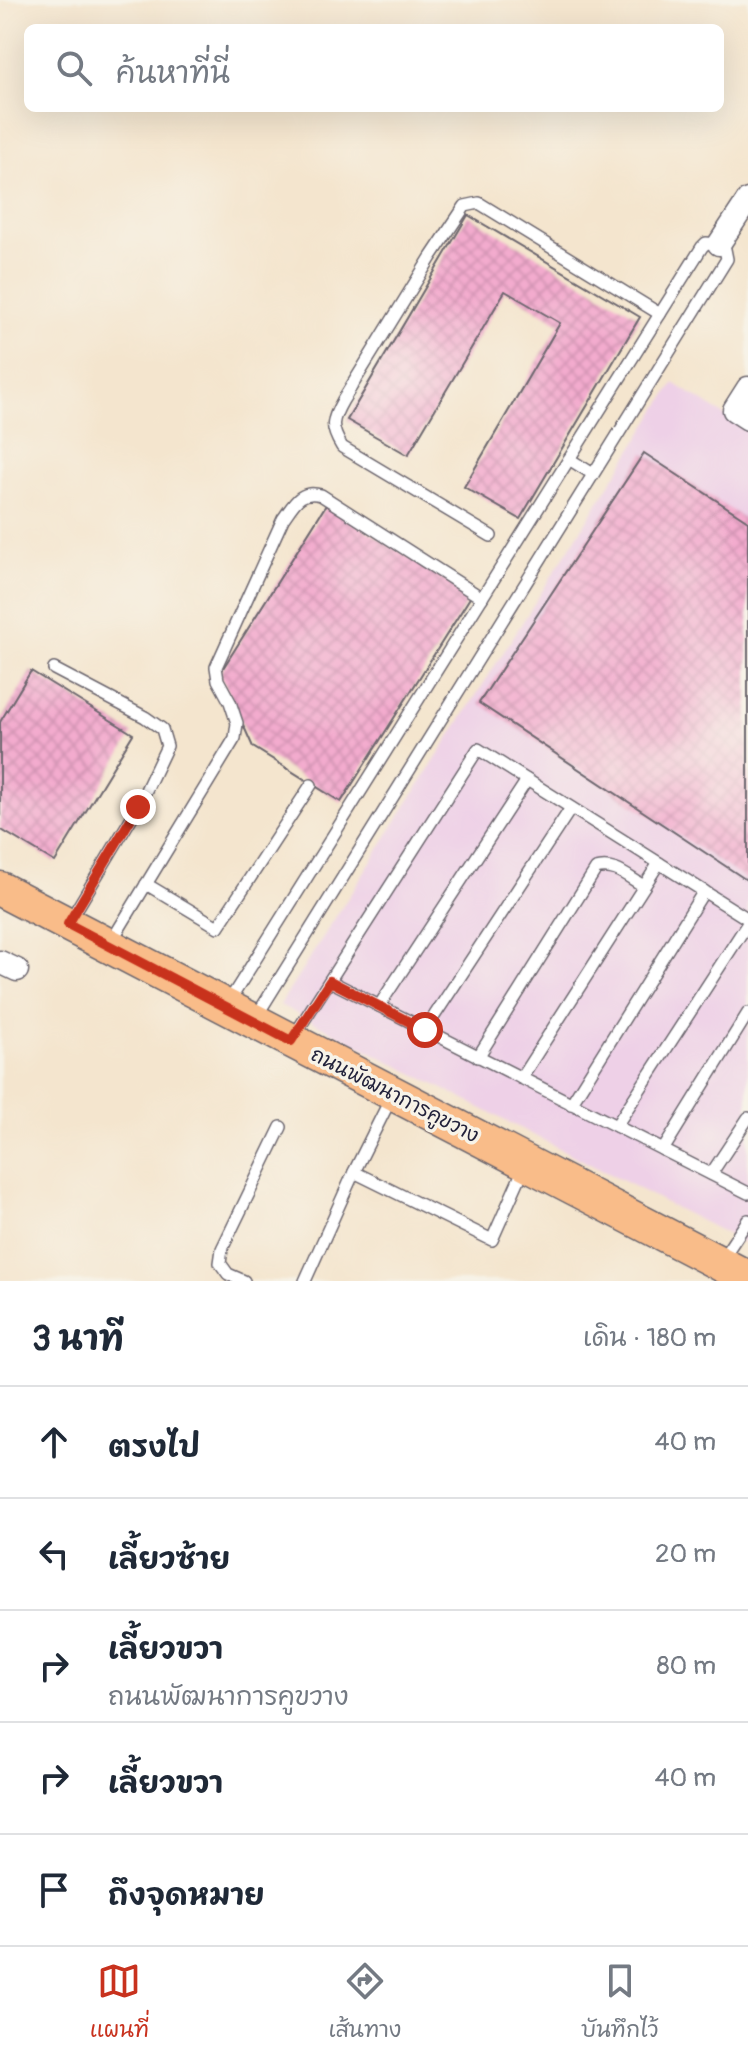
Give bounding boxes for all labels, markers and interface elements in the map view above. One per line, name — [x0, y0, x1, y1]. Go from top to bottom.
search box — [24, 24, 724, 112]
icon: search — [52, 46, 96, 90]
text: ค้นหาที่นี่ — [116, 55, 230, 92]
route end — [120, 789, 156, 825]
route start — [407, 1012, 443, 1048]
street label: ถนนพัฒนาการคูขวาง — [305, 1042, 483, 1151]
text: 3 นาที — [32, 1318, 124, 1361]
text: เดิน · 180 m — [583, 1322, 716, 1354]
icon: ahead — [32, 1420, 76, 1464]
text: 40 m — [654, 1426, 716, 1458]
text: ตรงไป — [108, 1429, 200, 1466]
icon: left — [32, 1532, 76, 1576]
text: 20 m — [655, 1538, 716, 1570]
text: เลี้ยวซ้าย — [108, 1541, 230, 1578]
text: เลี้ยวขวา — [108, 1631, 223, 1668]
icon: right — [32, 1644, 76, 1688]
text: 80 m — [656, 1650, 716, 1682]
text: ถนนพัฒนาการคูขวาง — [108, 1681, 349, 1713]
icon: right — [32, 1756, 76, 1800]
text: 40 m — [654, 1762, 716, 1794]
text: เลี้ยวขวา — [108, 1765, 223, 1802]
icon: arrive — [32, 1868, 76, 1912]
text: ถึงจุดหมาย — [108, 1877, 265, 1914]
tab: แผนที่ — [90, 1959, 149, 2045]
tab: เส้นทาง — [329, 1959, 401, 2045]
tab: บันทึกไว้ — [581, 1959, 658, 2045]

